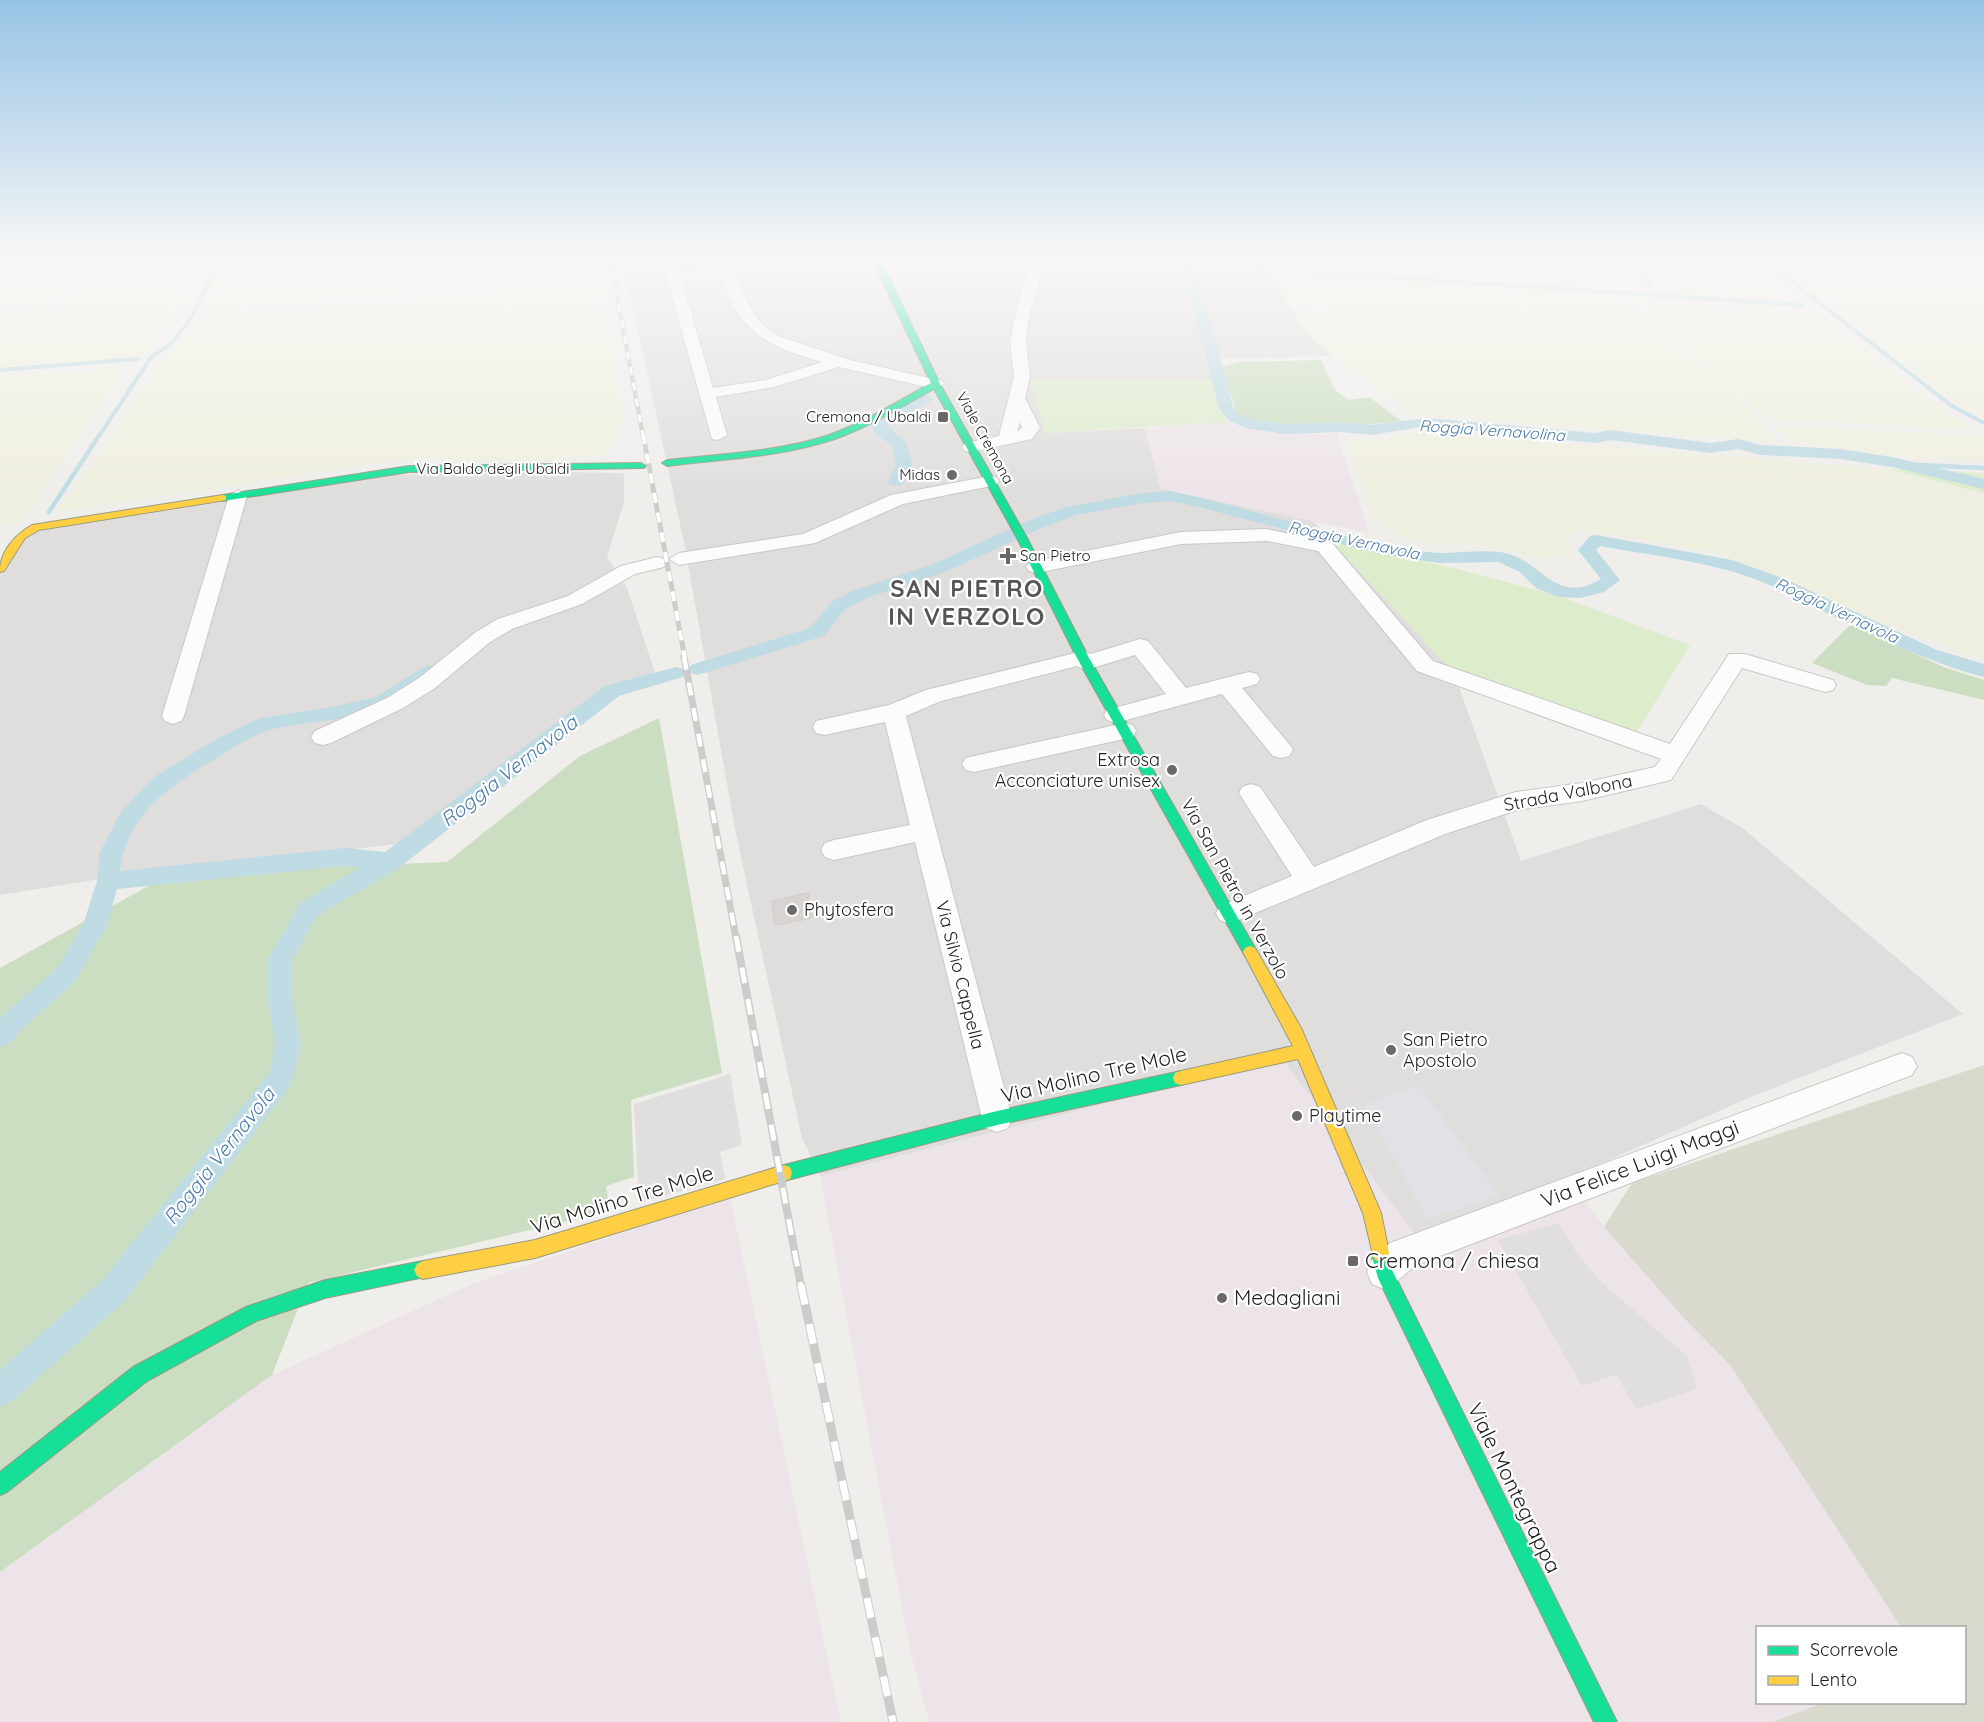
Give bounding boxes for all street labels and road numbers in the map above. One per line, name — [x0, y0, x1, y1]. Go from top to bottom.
street label: Viale Cremona — [952, 388, 1019, 487]
street label: Via Baldo degli Ubaldi — [417, 459, 569, 478]
street label: Strada Valbona — [1502, 769, 1634, 816]
street label: Via San Pietro in Verzolo — [1176, 794, 1295, 983]
street label: Via Silvio Cappella — [931, 898, 990, 1052]
street label: Via Molino Tre Mole — [998, 1040, 1189, 1108]
street label: Via Felice Luigi Maggi — [1537, 1113, 1742, 1213]
street label: Via Molino Tre Mole — [527, 1159, 716, 1239]
street label: Viale Montegrappa — [1462, 1398, 1567, 1577]

